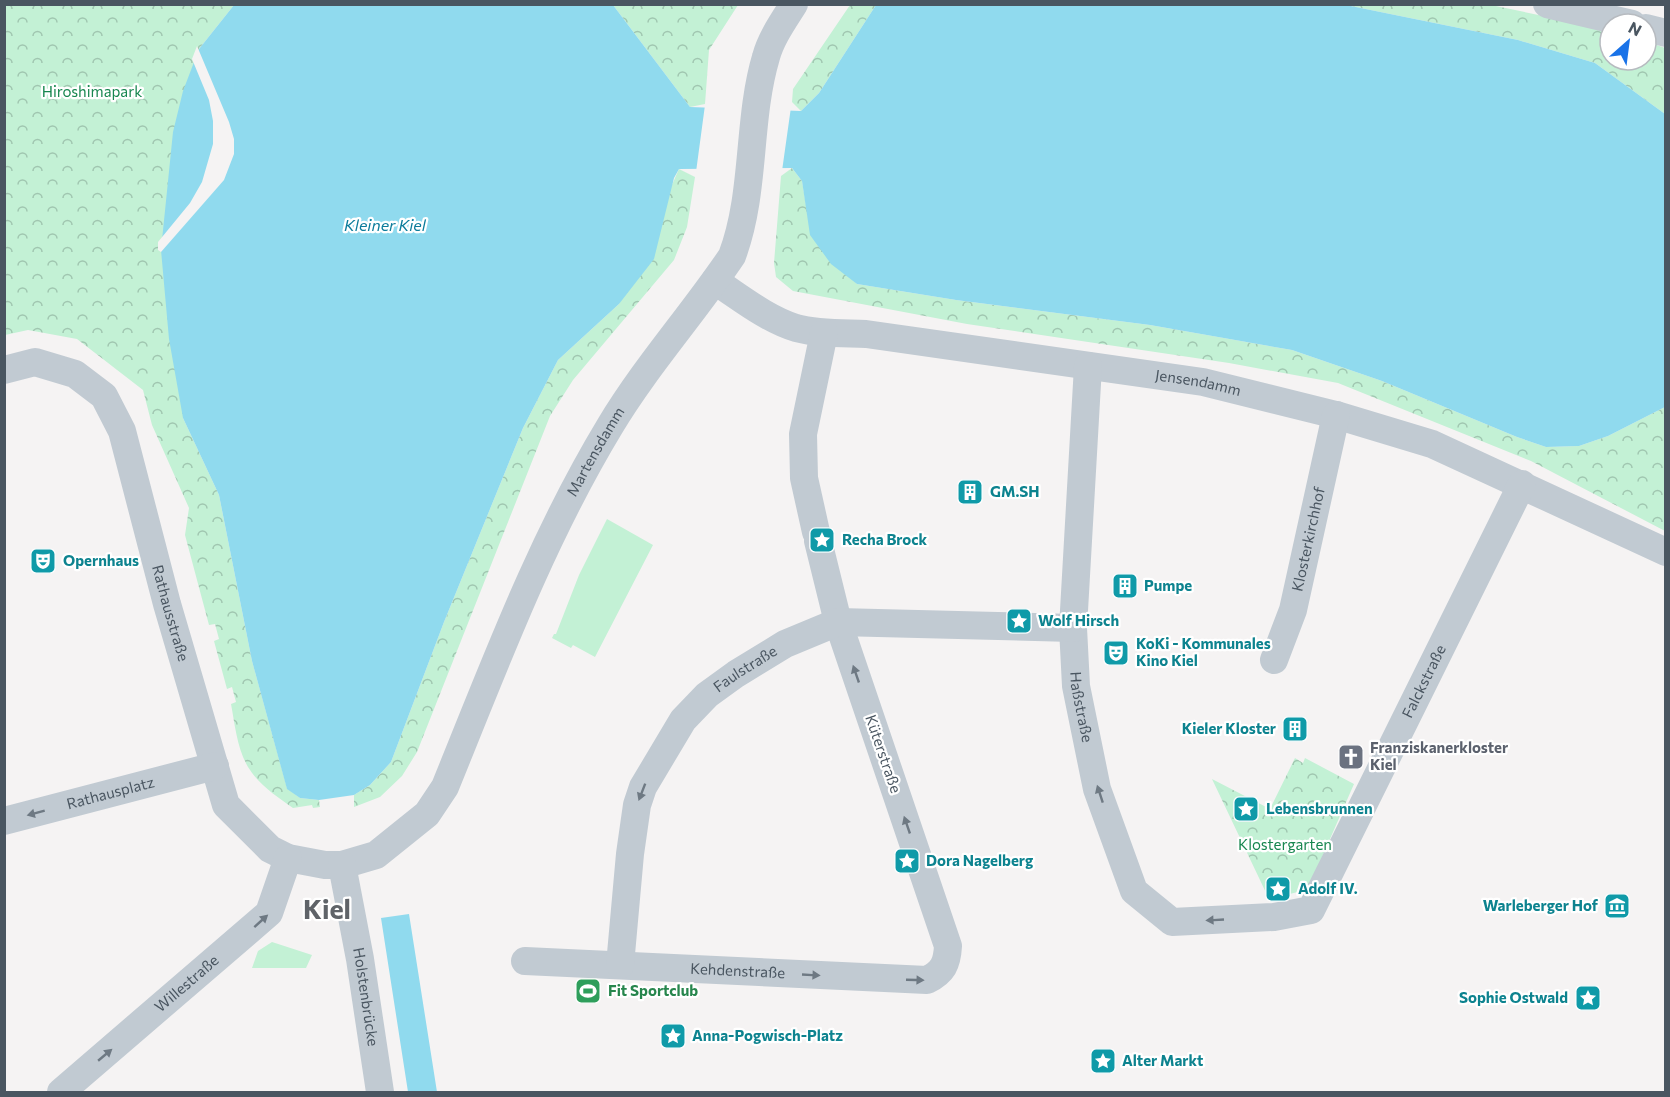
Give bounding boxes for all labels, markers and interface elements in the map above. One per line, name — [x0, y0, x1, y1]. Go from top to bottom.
north arrow — [1598, 12, 1658, 72]
text: N — [1626, 17, 1645, 40]
park label: Hiroshimapark — [42, 82, 142, 100]
water label: Kleiner Kiel — [344, 215, 427, 234]
street label: Jensendamm — [1154, 365, 1243, 399]
street label: Martensdamm — [562, 403, 628, 499]
building icon: GM.SH — [955, 477, 985, 507]
place label: GM.SH — [990, 482, 1040, 500]
street label: Klosterkirchhof — [1287, 485, 1328, 593]
place icon: Recha Brock — [807, 525, 837, 555]
place label: Recha Brock — [842, 530, 928, 548]
theatre icon: Opernhaus — [28, 546, 58, 576]
place label: Opernhaus — [63, 551, 139, 569]
street label: Rathausstraße — [149, 563, 193, 663]
building icon: Pumpe — [1110, 571, 1140, 601]
place label: Pumpe — [1144, 576, 1192, 594]
place icon: Wolf Hirsch — [1004, 606, 1034, 636]
place label: Wolf Hirsch — [1038, 611, 1119, 629]
place label: KoKi - Kommunales Kino Kiel — [1136, 634, 1271, 669]
theatre icon: KoKi - Kommunales Kino Kiel — [1101, 638, 1131, 668]
street label: Faulstraße — [710, 641, 780, 695]
street label: Falckstraße — [1398, 641, 1449, 720]
one-way arrow — [850, 665, 860, 683]
street label: Haßstraße — [1067, 671, 1097, 744]
street label: Küterstraße — [862, 712, 906, 795]
building icon: Kieler Kloster — [1280, 714, 1310, 744]
place label: Kieler Kloster — [1182, 719, 1276, 737]
place label: Franziskanerkloster Kiel — [1370, 738, 1508, 773]
church icon: Franziskanerkloster Kiel — [1336, 742, 1366, 772]
street label: Rathausplatz — [64, 772, 156, 812]
one-way arrow — [636, 784, 646, 802]
one-way arrow — [1094, 785, 1104, 803]
place icon: Lebensbrunnen — [1231, 794, 1261, 824]
place label: Lebensbrunnen — [1266, 799, 1373, 817]
one-way arrow — [27, 809, 45, 818]
one-way arrow — [902, 816, 911, 834]
park label: Klostergarten — [1238, 835, 1332, 853]
place icon: Dora Nagelberg — [892, 846, 922, 876]
place label: Dora Nagelberg — [926, 851, 1033, 869]
place icon: Adolf IV. — [1263, 874, 1293, 904]
place label: Adolf IV. — [1298, 879, 1358, 897]
museum icon: Warleberger Hof — [1602, 891, 1632, 921]
district label: Kiel — [303, 892, 351, 925]
place label: Warleberger Hof — [1483, 896, 1599, 914]
one-way arrow — [253, 914, 269, 927]
one-way arrow — [1206, 915, 1225, 924]
street label: Holstenbrücke — [350, 946, 383, 1047]
street label: Willestraße — [151, 951, 222, 1015]
street label: Kehdenstraße — [690, 959, 786, 981]
one-way arrow — [802, 971, 821, 980]
one-way arrow — [906, 975, 925, 985]
sports icon: Fit Sportclub — [573, 976, 603, 1006]
place label: Fit Sportclub — [608, 981, 698, 999]
place icon: Sophie Ostwald — [1573, 983, 1603, 1013]
place label: Sophie Ostwald — [1459, 988, 1568, 1006]
place icon: Anna-Pogwisch-Platz — [658, 1021, 688, 1051]
place label: Anna-Pogwisch-Platz — [692, 1026, 843, 1044]
place icon: Alter Markt — [1088, 1046, 1118, 1076]
one-way arrow — [97, 1048, 113, 1061]
place label: Alter Markt — [1122, 1051, 1203, 1069]

